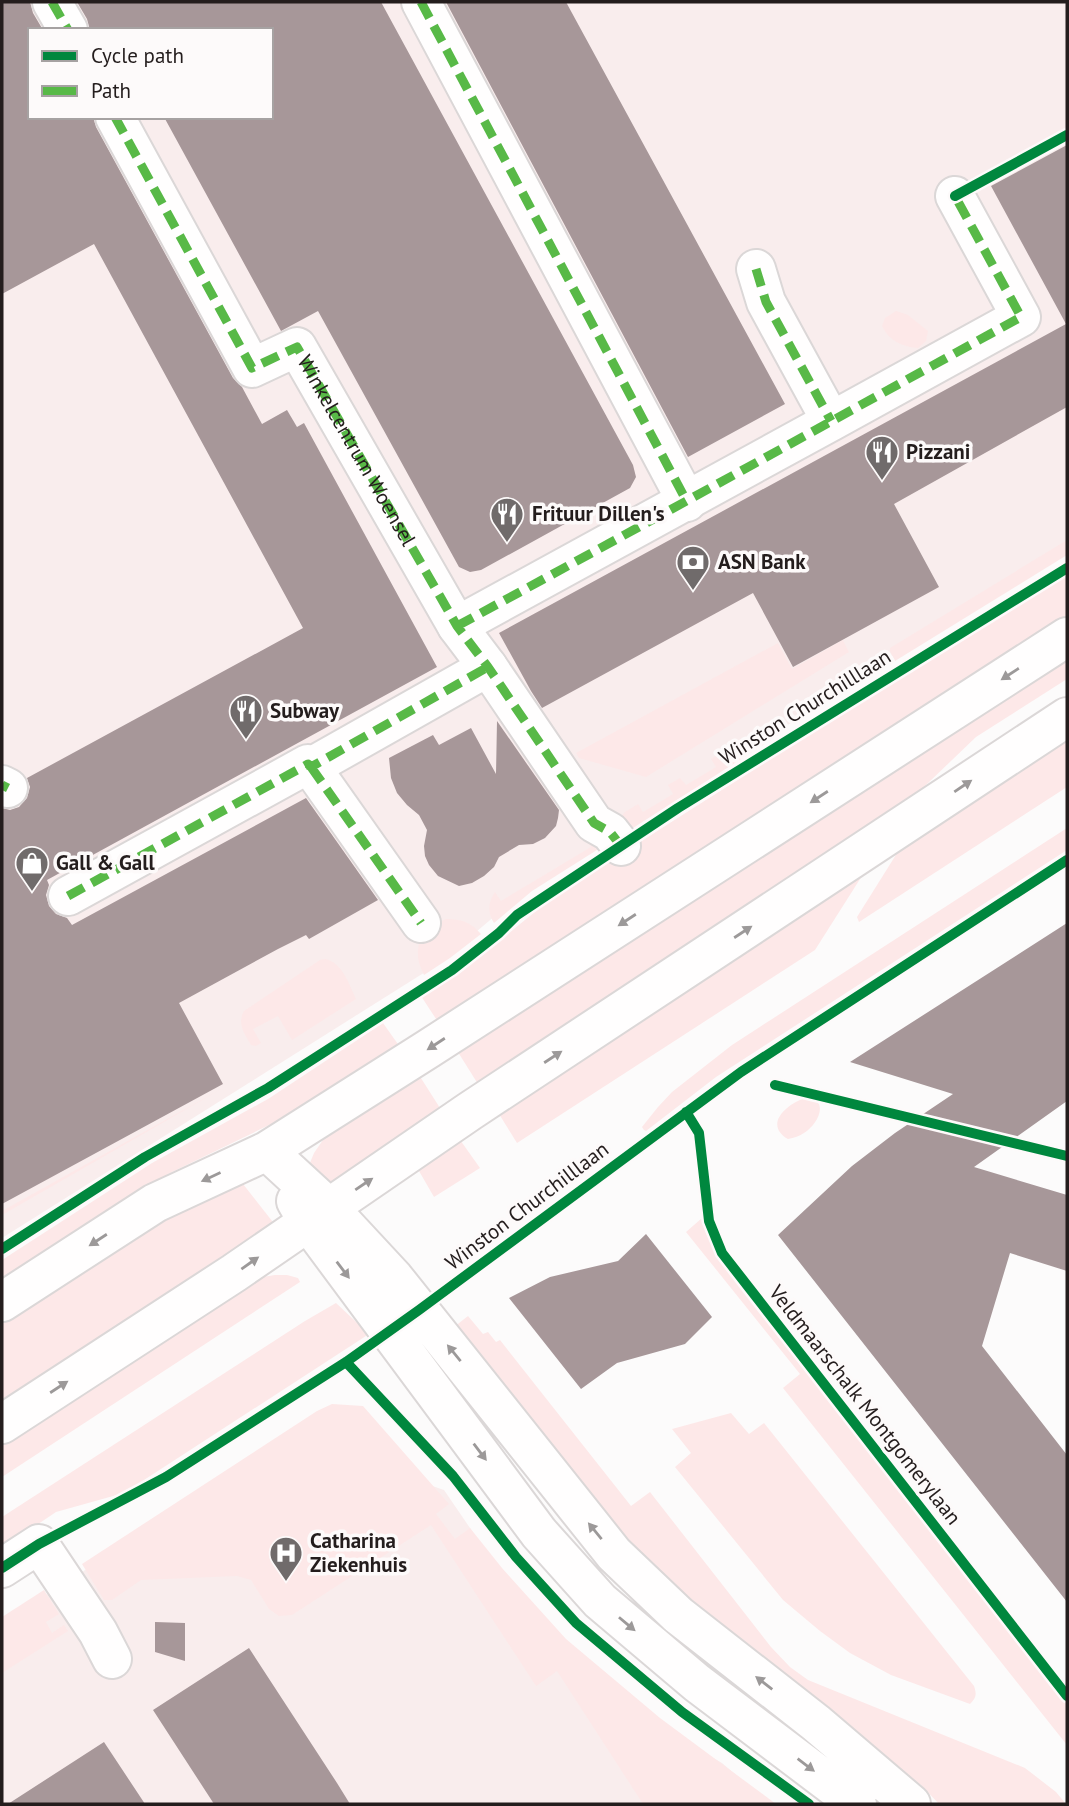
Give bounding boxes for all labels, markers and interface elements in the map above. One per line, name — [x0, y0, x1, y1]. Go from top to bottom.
legend — [28, 28, 273, 119]
text: Cycle path — [91, 42, 184, 69]
text: Path — [91, 77, 131, 104]
street label: Winkelcentrum Woensel — [291, 350, 422, 551]
restaurant icon: Pizzani — [863, 433, 901, 482]
place label: Pizzani — [906, 438, 970, 465]
restaurant icon: Frituur Dillen's — [488, 495, 526, 544]
place label: Frituur Dillen's — [532, 500, 665, 527]
bank icon: ASN Bank — [674, 543, 712, 592]
place label: ASN Bank — [718, 548, 806, 575]
street label: Winston Churchilllaan — [714, 643, 896, 770]
one-way arrow — [1000, 667, 1020, 680]
restaurant icon: Subway — [227, 692, 265, 741]
place label: Subway — [270, 697, 340, 724]
one-way arrow — [954, 779, 972, 793]
one-way arrow — [809, 790, 828, 803]
shop icon: Gall & Gall — [13, 844, 51, 893]
place label: Gall & Gall — [56, 849, 155, 876]
one-way arrow — [618, 914, 637, 927]
one-way arrow — [733, 925, 753, 938]
one-way arrow — [427, 1037, 446, 1050]
one-way arrow — [543, 1050, 563, 1063]
street label: Winston Churchilllaan — [440, 1135, 614, 1276]
one-way arrow — [201, 1171, 221, 1183]
one-way arrow — [355, 1177, 373, 1191]
one-way arrow — [88, 1233, 107, 1246]
one-way arrow — [241, 1256, 259, 1270]
one-way arrow — [336, 1261, 350, 1279]
street label: Veldmaarschalk Montgomerylaan — [763, 1279, 967, 1530]
one-way arrow — [447, 1344, 461, 1362]
one-way arrow — [50, 1380, 68, 1394]
one-way arrow — [472, 1443, 486, 1461]
one-way arrow — [588, 1523, 603, 1540]
place label: Catharina Ziekenhuis — [310, 1527, 407, 1578]
hospital icon: Catharina Ziekenhuis — [267, 1534, 305, 1583]
one-way arrow — [619, 1616, 636, 1631]
one-way arrow — [755, 1676, 773, 1690]
one-way arrow — [797, 1758, 815, 1772]

